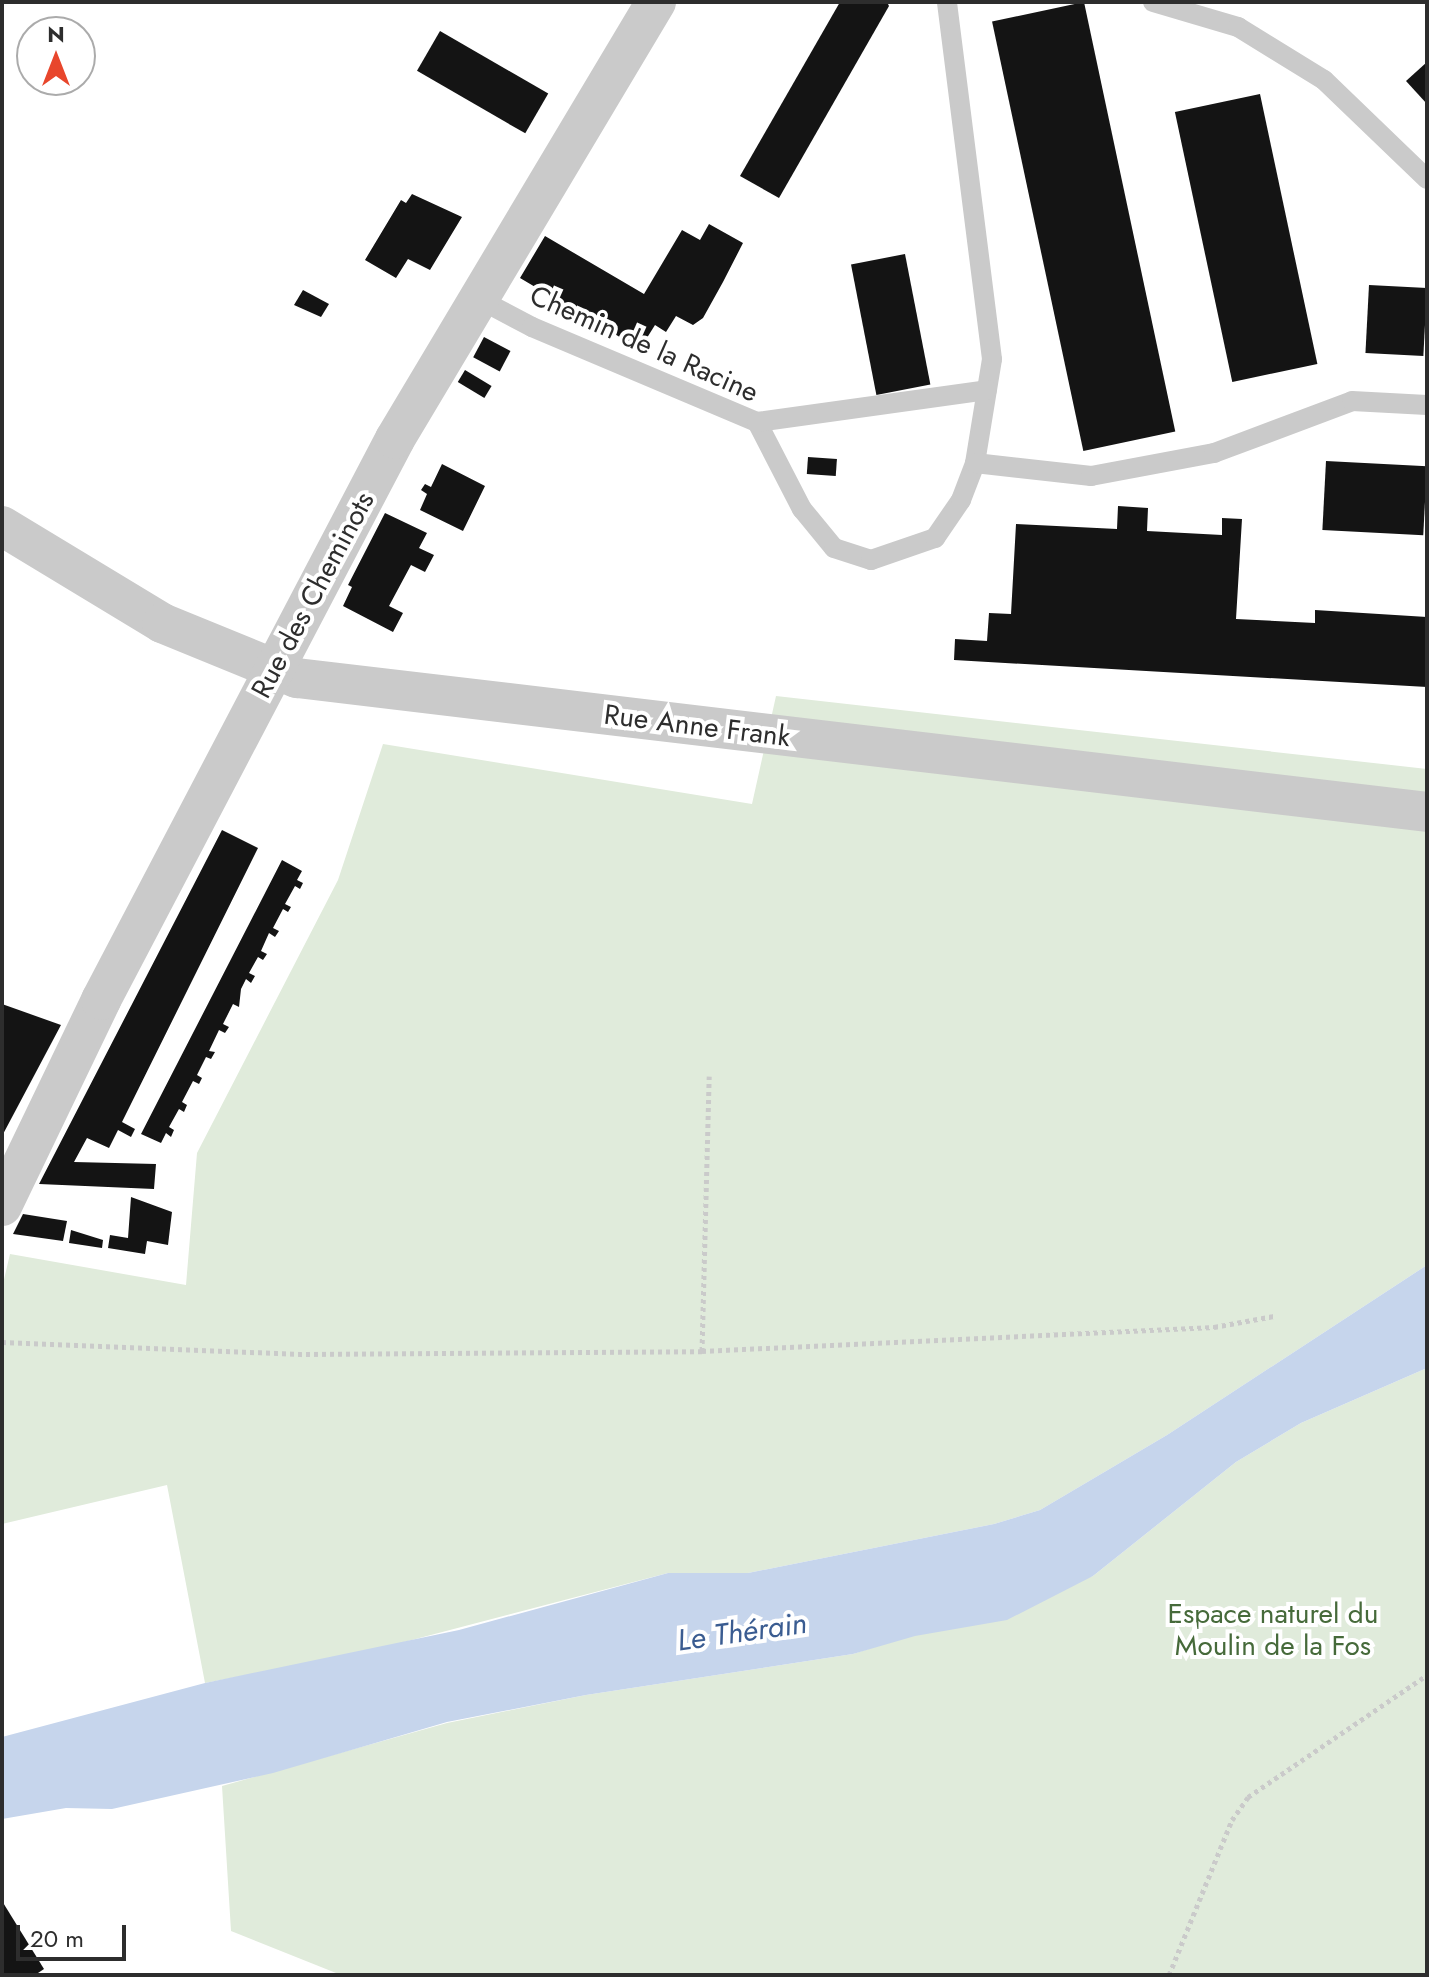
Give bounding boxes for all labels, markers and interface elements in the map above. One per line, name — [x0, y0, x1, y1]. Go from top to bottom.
north arrow — [16, 16, 96, 96]
text: N — [47, 18, 65, 50]
street label: Chemin de la Racine — [525, 279, 763, 409]
street label: Rue des Cheminots — [244, 486, 382, 704]
street label: Rue Anne Frank — [602, 698, 792, 754]
park label: Espace naturel du Moulin de la Fos — [1167, 1597, 1379, 1663]
water label: Le Thérain — [675, 1605, 809, 1659]
scale bar — [20, 1909, 130, 1959]
text: 20 m — [30, 1921, 84, 1956]

